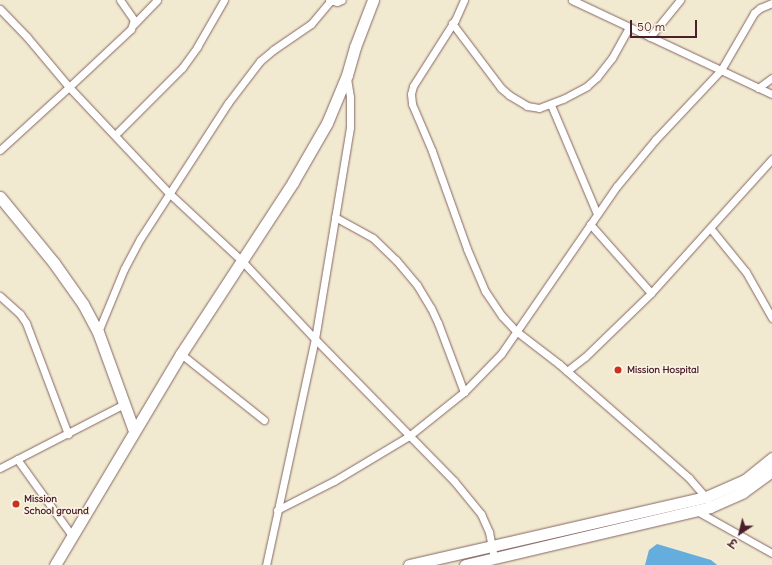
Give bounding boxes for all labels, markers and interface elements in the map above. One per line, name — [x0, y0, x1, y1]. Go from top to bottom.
scale bar — [632, 12, 699, 38]
text: 50 m — [637, 19, 665, 34]
marker: Mission Hospital — [612, 364, 624, 376]
place label: Mission Hospital — [627, 364, 699, 376]
place label: Mission School ground — [24, 492, 89, 516]
marker: Mission School ground — [11, 499, 21, 509]
north arrow — [720, 513, 760, 553]
text: उ — [726, 535, 740, 551]

